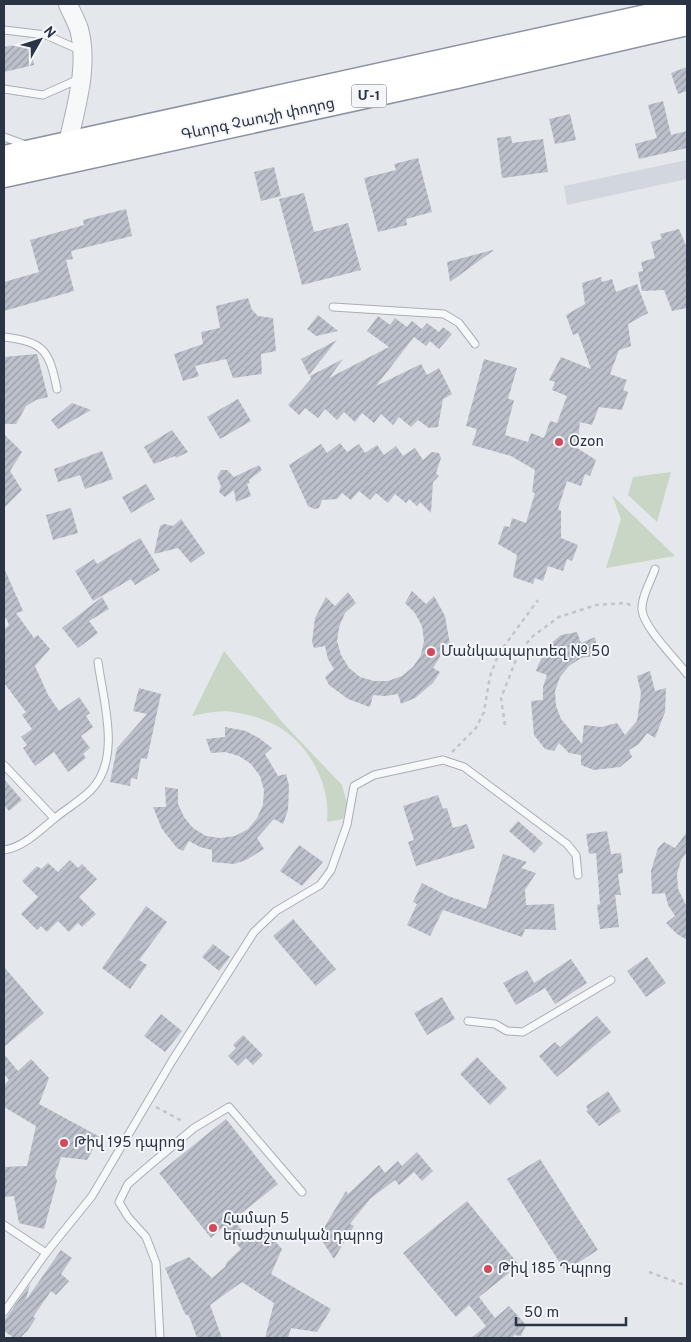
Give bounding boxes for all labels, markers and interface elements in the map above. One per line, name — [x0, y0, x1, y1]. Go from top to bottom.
north arrow — [15, 15, 65, 65]
text: N — [39, 24, 59, 42]
road number: Մ-1 — [352, 84, 386, 108]
street label: Գևորգ Չաուշի փողոց — [179, 94, 337, 146]
place label: Ozon — [569, 433, 604, 452]
marker: Ozon — [553, 436, 565, 448]
place label: Մանկապարտեզ № 50 — [441, 643, 610, 662]
marker: Մանկապարտեզ № 50 — [425, 646, 437, 658]
place label: Թիվ 195 դպրոց — [74, 1134, 185, 1153]
marker: Թիվ 195 դպրոց — [58, 1137, 70, 1149]
place label: Համար 5 երաժշտական դպրոց — [223, 1210, 383, 1246]
marker: Համար 5 երաժշտական դպրոց — [207, 1222, 219, 1234]
place label: Թիվ 185 Դպրոց — [498, 1260, 611, 1279]
marker: Թիվ 185 Դպրոց — [482, 1263, 494, 1275]
scale bar — [516, 1294, 626, 1326]
text: 50 m — [524, 1304, 559, 1323]

